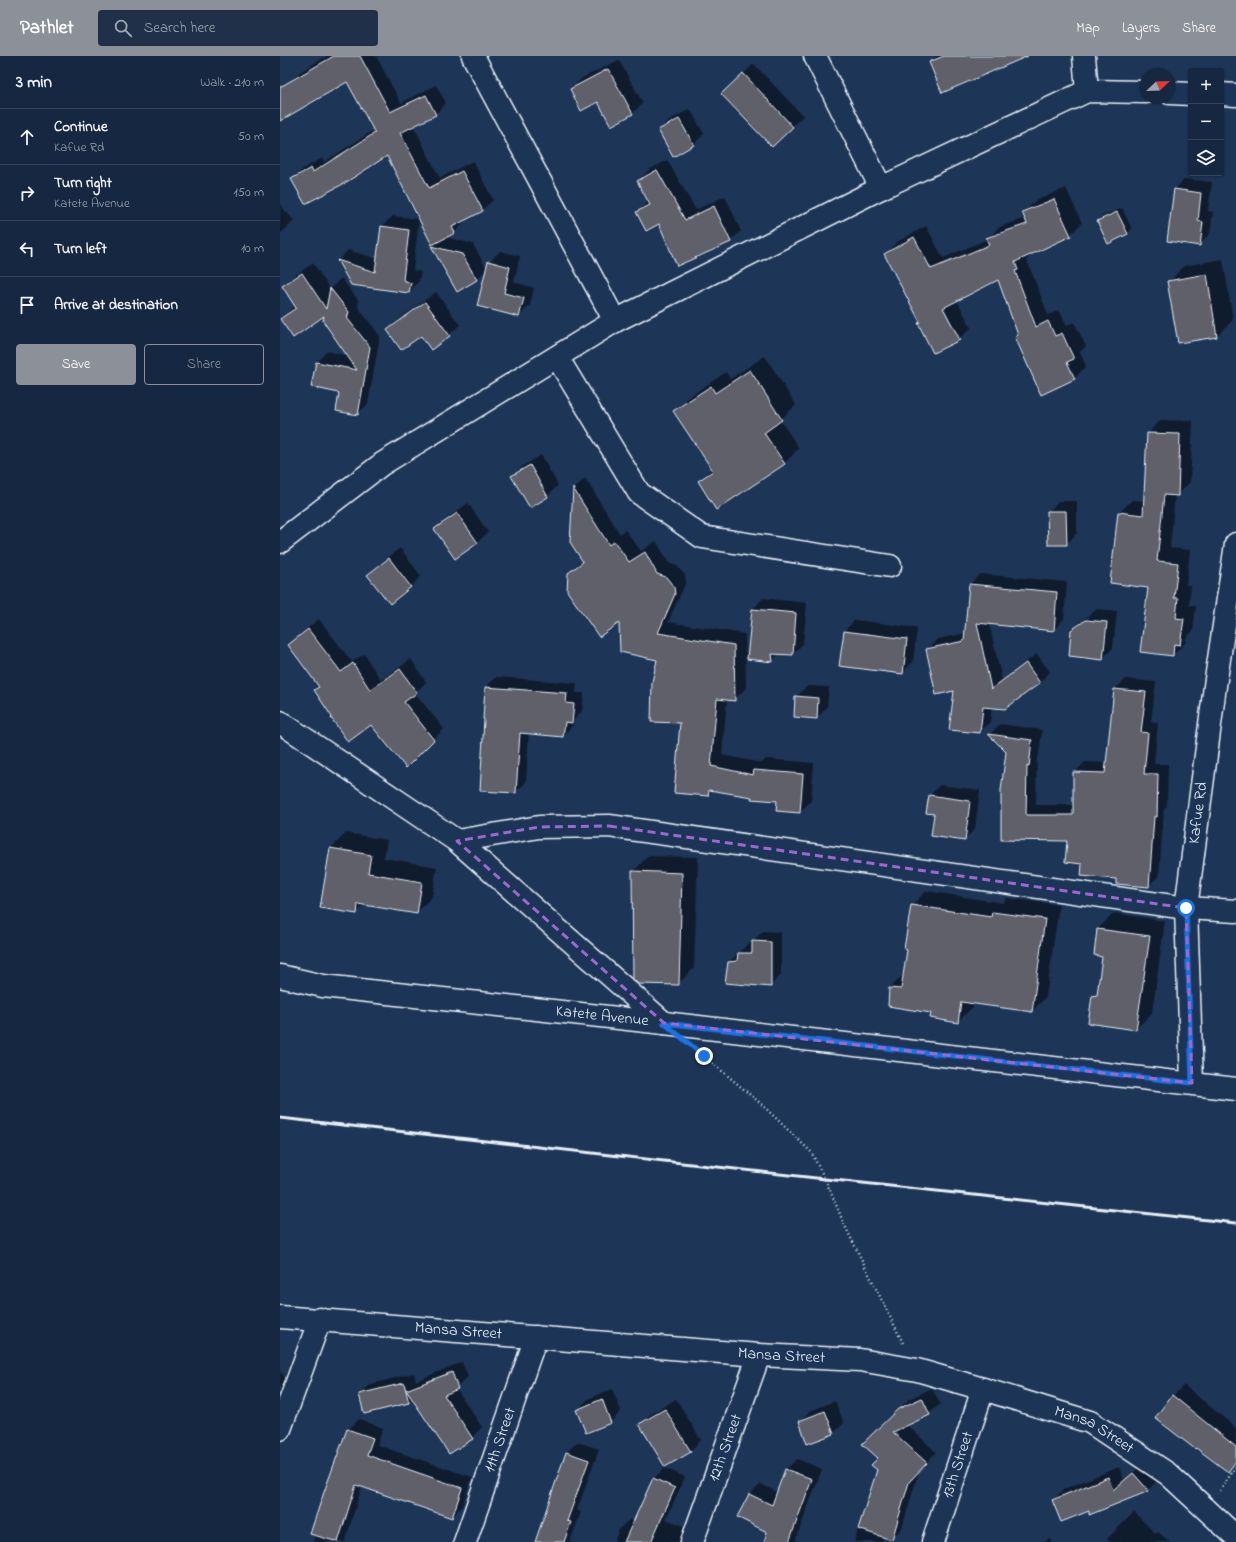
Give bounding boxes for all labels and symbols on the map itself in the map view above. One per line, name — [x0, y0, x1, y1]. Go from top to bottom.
north arrow — [1140, 68, 1176, 104]
street label: Kafue Rd — [1183, 781, 1214, 845]
route start — [1177, 899, 1195, 917]
street label: Katete Avenue — [554, 999, 651, 1033]
route end — [695, 1047, 713, 1065]
street label: Mansa Street — [414, 1316, 504, 1347]
street label: Mansa Street — [737, 1341, 826, 1370]
street label: Mansa Street — [1051, 1400, 1139, 1460]
street label: 11th Street — [478, 1404, 523, 1476]
street label: 12th Street — [703, 1410, 749, 1485]
street label: 13th Street — [936, 1428, 980, 1502]

